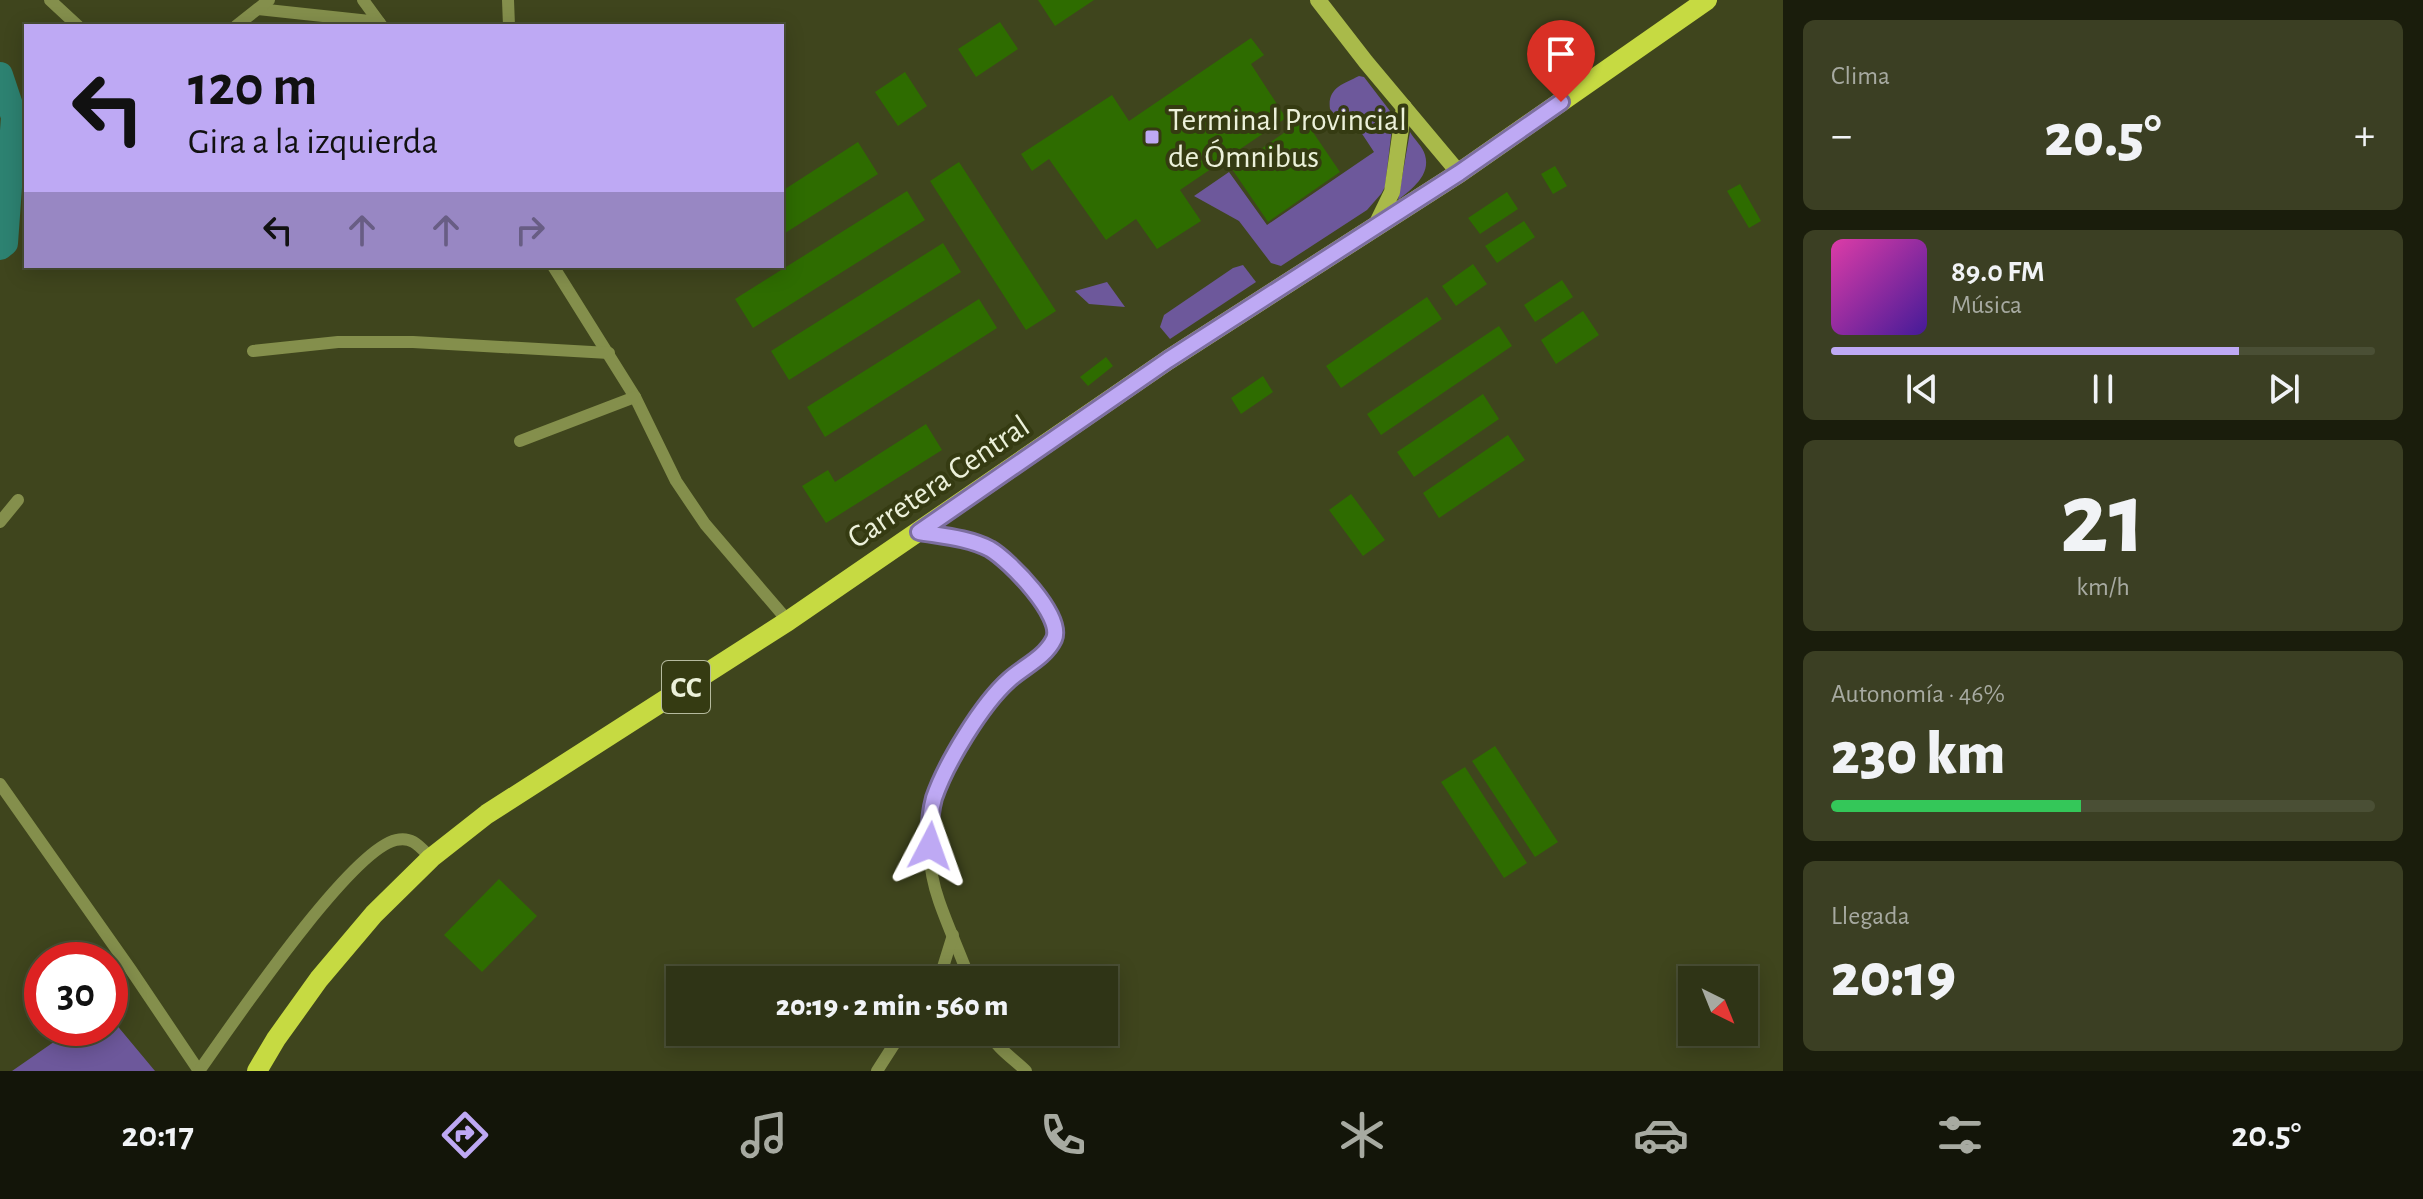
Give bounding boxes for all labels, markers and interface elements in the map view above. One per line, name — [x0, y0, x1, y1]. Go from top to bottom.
pin — [1527, 20, 1595, 102]
icon: arrive — [1539, 32, 1583, 76]
icon: left — [56, 56, 160, 160]
text: 120 m — [188, 59, 317, 115]
text: Clima — [1831, 63, 1890, 89]
place label: Terminal Provincial de Ómnibus — [1168, 104, 1407, 173]
text: 20.5° — [2044, 107, 2162, 167]
text: − — [1831, 114, 1852, 158]
text: + — [2354, 114, 2375, 158]
text: Gira a la izquierda — [188, 124, 438, 160]
marker: Terminal Provincial de Ómnibus — [1143, 128, 1161, 146]
icon: left — [256, 208, 300, 252]
icon: ahead — [340, 208, 384, 252]
icon: ahead — [424, 208, 468, 252]
icon: right — [508, 208, 552, 252]
text: 89.0 FM — [1951, 257, 2045, 287]
text: Música — [1951, 292, 2022, 318]
icon: previous — [1900, 367, 1944, 411]
icon: pause — [2081, 367, 2125, 411]
icon: next — [2262, 367, 2306, 411]
street label: Carretera Central — [842, 409, 1035, 554]
text: 21 — [2060, 468, 2146, 572]
text: km/h — [2076, 574, 2130, 600]
road number: CC — [662, 661, 710, 713]
text: Autonomía · 46% — [1831, 681, 2005, 707]
text: 230 km — [1831, 725, 2005, 785]
position arrow — [888, 804, 972, 888]
text: Llegada — [1831, 903, 1910, 929]
speed limit sign: 30 — [24, 942, 128, 1046]
text: 20:19 — [1831, 947, 1956, 1007]
north arrow — [1678, 966, 1758, 1046]
map controls — [1678, 966, 1758, 1046]
text: 20:19 · 2 min · 560 m — [776, 991, 1008, 1021]
icon: directions — [437, 1107, 493, 1163]
icon: music — [736, 1107, 792, 1163]
icon: phone — [1035, 1107, 1091, 1163]
icon: climate — [1334, 1107, 1390, 1163]
icon: car — [1633, 1107, 1689, 1163]
icon: filters — [1932, 1107, 1988, 1163]
text: 20:17 — [122, 1117, 194, 1153]
text: 20.5° — [2231, 1117, 2301, 1153]

